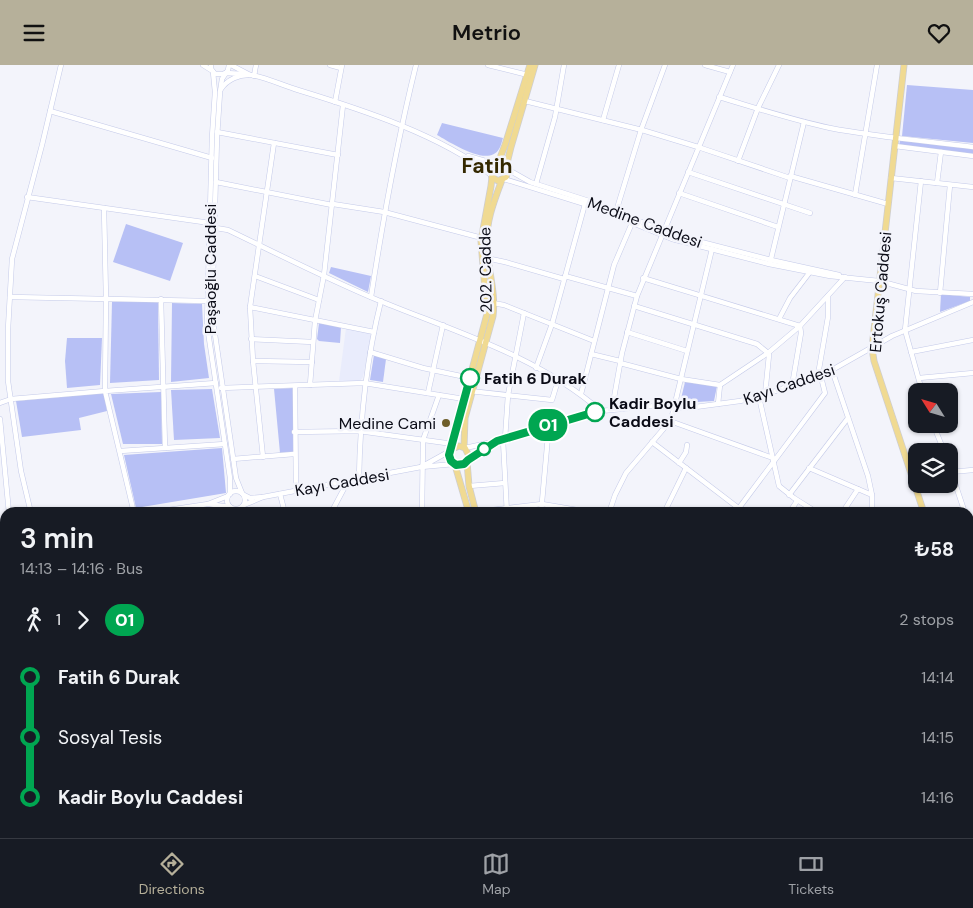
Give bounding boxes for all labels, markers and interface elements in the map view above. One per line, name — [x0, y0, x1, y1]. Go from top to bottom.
text: Metrio — [452, 18, 521, 47]
icon: menu — [20, 19, 48, 47]
icon: heart — [925, 19, 953, 47]
district label: Fatih — [462, 152, 512, 180]
street label: Medine Caddesi — [585, 192, 705, 253]
street label: Paşaoğlu Caddesi — [200, 204, 221, 334]
street label: 202. Cadde — [474, 227, 497, 313]
street label: Ertokuş Caddesi — [865, 231, 896, 353]
street label: Kayı Caddesi — [741, 359, 838, 410]
marker: Fatih 6 Durak — [460, 368, 480, 388]
place label: Fatih 6 Durak — [484, 368, 587, 389]
north arrow — [908, 383, 958, 433]
map controls — [908, 383, 958, 493]
place label: Kadir Boylu Caddesi — [609, 393, 696, 432]
marker: Kadir Boylu Caddesi — [585, 402, 605, 422]
line badge: 01 — [526, 409, 570, 441]
place label: Medine Cami — [339, 413, 436, 434]
text: 01 — [538, 413, 558, 437]
marker: Medine Cami — [440, 417, 452, 429]
unlabelled marker — [477, 442, 491, 456]
button: layers — [908, 443, 958, 493]
street label: Kayı Caddesi — [293, 464, 391, 501]
text: 3 min — [20, 520, 94, 557]
text: ₺58 — [914, 537, 954, 562]
text: 14:13 – 14:16 · Bus — [20, 558, 143, 579]
icon: walk — [20, 606, 48, 634]
icon: forward — [69, 606, 97, 634]
text: 01 — [115, 608, 134, 632]
text: 1 — [56, 609, 61, 630]
text: 2 stops — [899, 609, 954, 630]
text: Fatih 6 Durak — [58, 665, 180, 690]
text: 14:14 — [921, 667, 954, 688]
text: Sosyal Tesis — [58, 725, 162, 750]
text: 14:15 — [921, 727, 954, 748]
text: Kadir Boylu Caddesi — [58, 785, 243, 810]
text: 14:16 — [921, 787, 954, 808]
tab: Directions — [139, 850, 205, 898]
tab: Map — [482, 850, 511, 898]
tab: Tickets — [788, 850, 834, 898]

